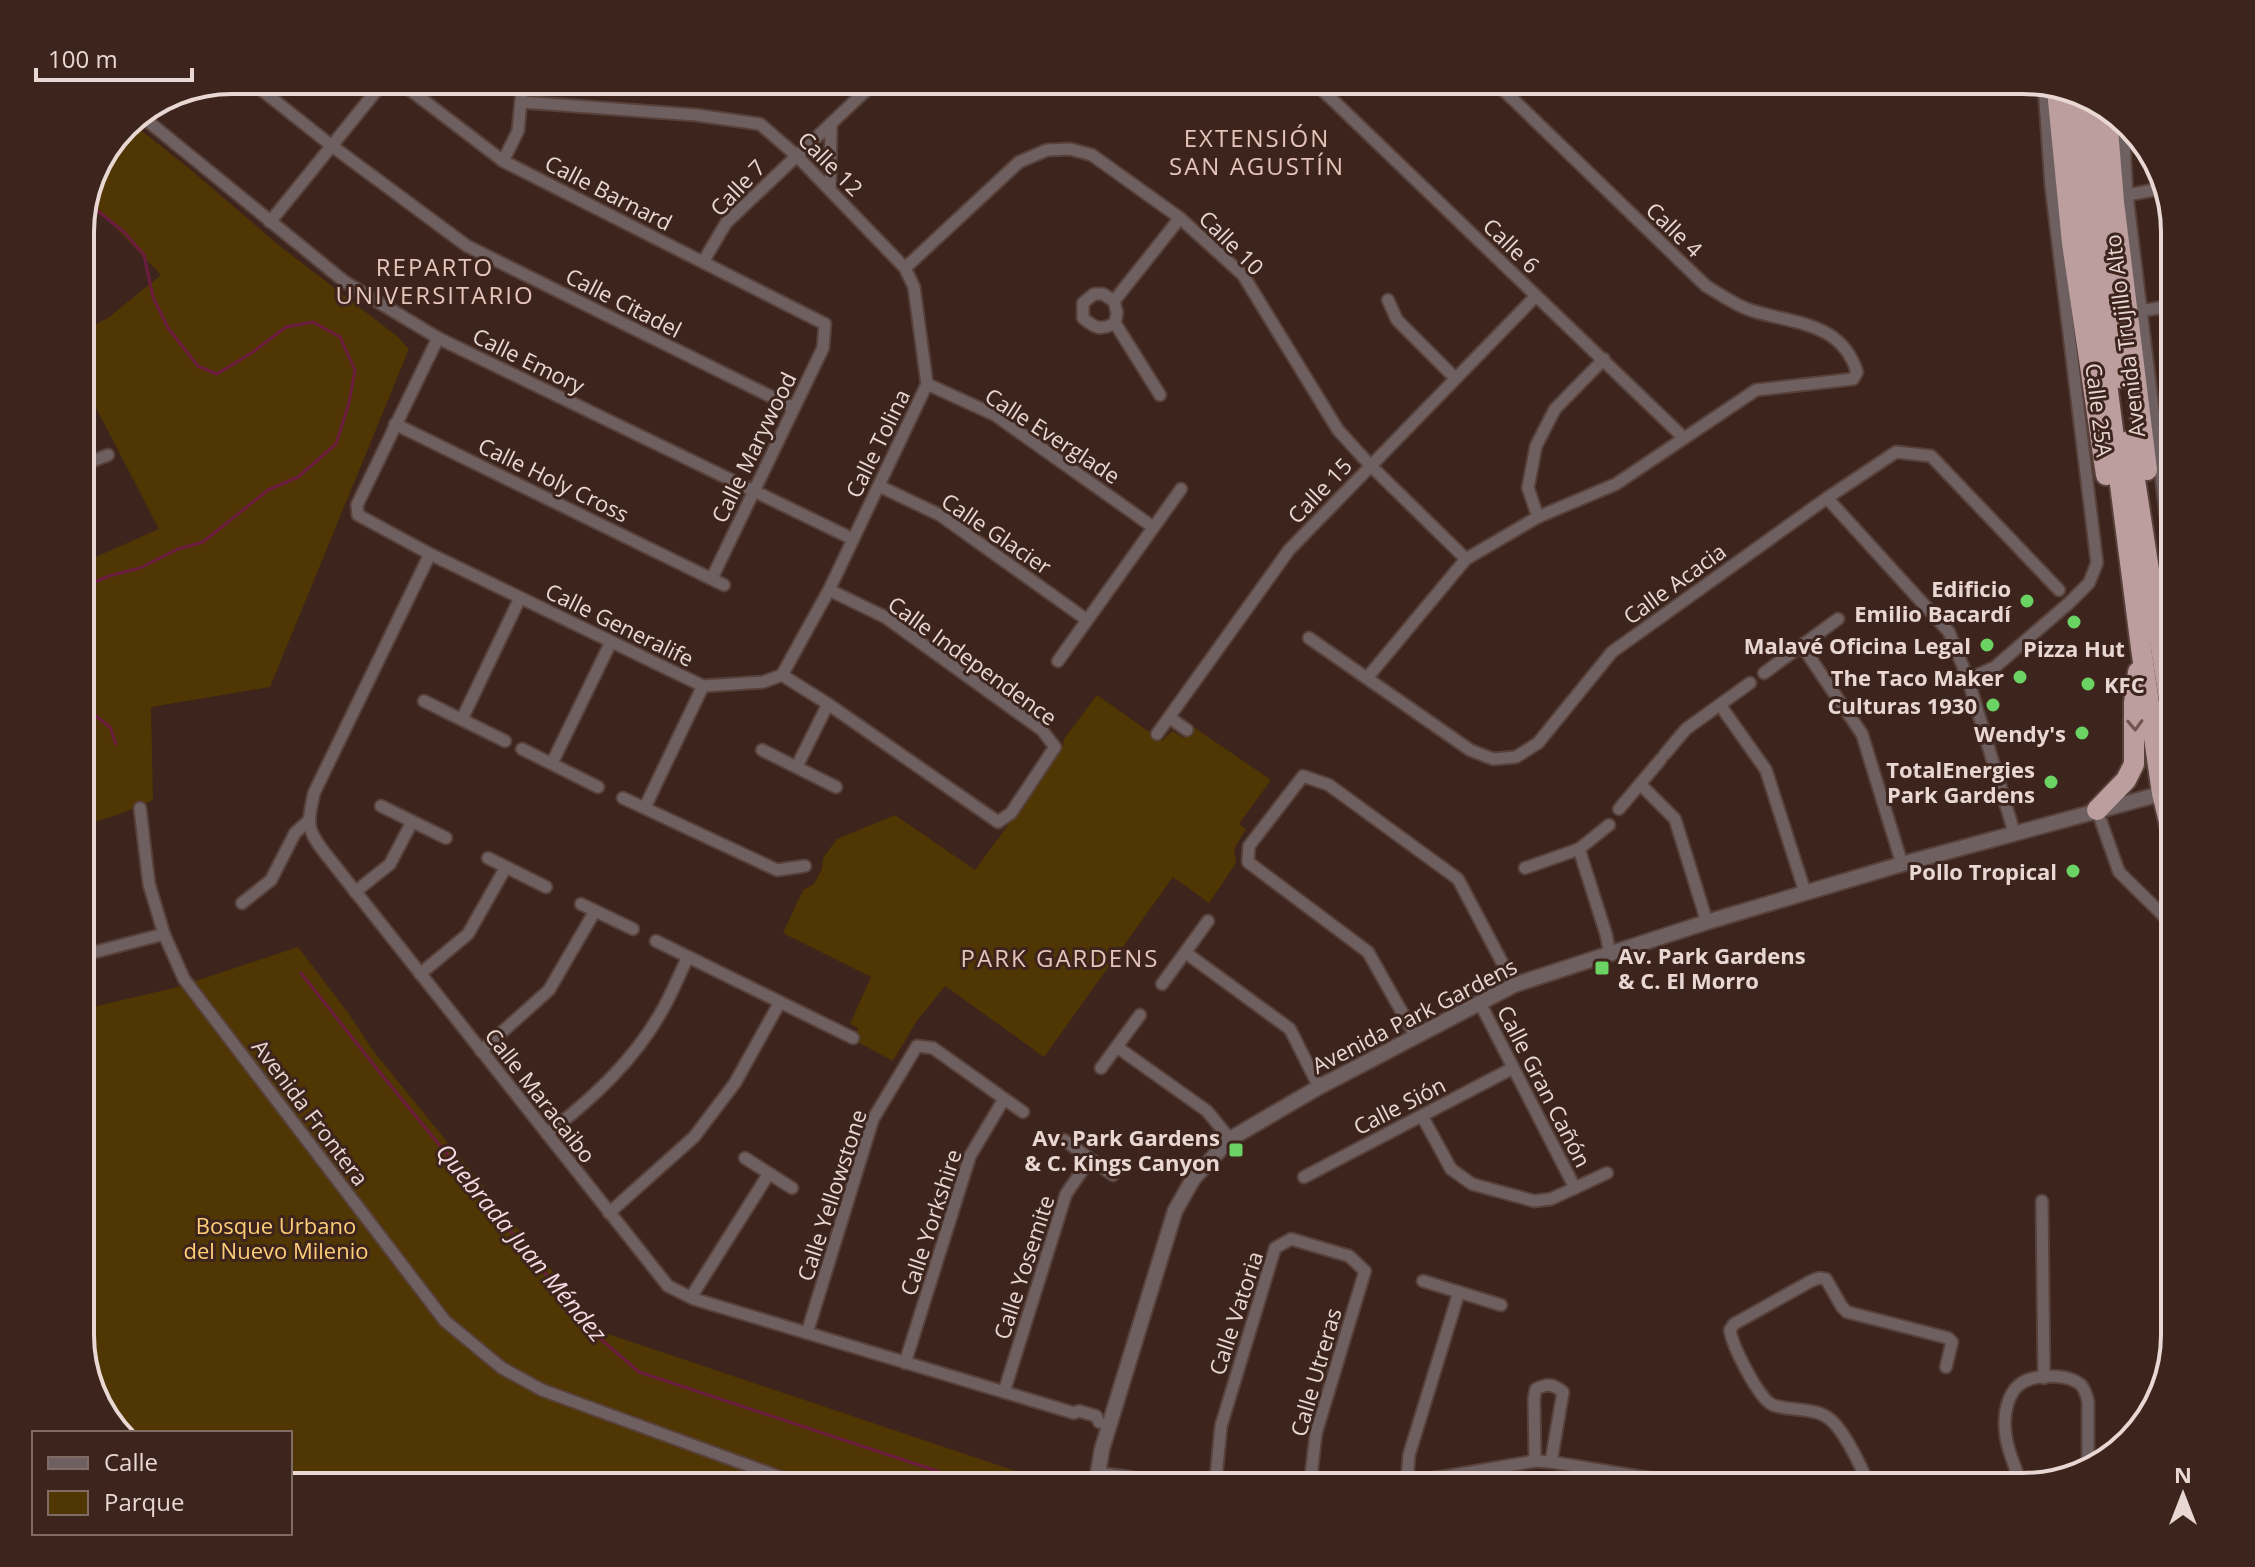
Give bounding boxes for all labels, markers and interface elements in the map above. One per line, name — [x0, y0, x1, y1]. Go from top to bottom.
scale bar — [36, 32, 192, 82]
text: 100 m — [48, 42, 118, 75]
district label: EXTENSIÓN SAN AGUSTÍN — [1169, 121, 1345, 182]
street label: Calle 12 — [792, 124, 870, 202]
street label: Calle Barnard — [540, 147, 678, 237]
street label: Calle 7 — [703, 152, 771, 222]
street label: Calle 4 — [1640, 195, 1710, 264]
street label: Calle 10 — [1193, 203, 1271, 281]
street label: Calle 6 — [1477, 211, 1547, 279]
street label: Avenida Trujillo Alto — [2097, 233, 2151, 439]
district label: REPARTO UNIVERSITARIO — [335, 250, 535, 311]
street label: Calle Citadel — [561, 260, 687, 344]
street label: Calle Emory — [468, 320, 591, 400]
street label: Calle 25A — [2079, 361, 2121, 459]
street label: Calle Marywood — [704, 367, 802, 527]
street label: Calle Everglade — [980, 380, 1126, 490]
street label: Calle Tolina — [838, 384, 916, 502]
street label: Calle Holy Cross — [474, 430, 634, 528]
street label: Calle 15 — [1280, 451, 1358, 529]
street label: Calle Glacier — [936, 485, 1058, 581]
street label: Calle Acacia — [1617, 536, 1731, 630]
place label: Edificio Emilio Bacardí — [1854, 573, 2012, 628]
street label: Calle Generalife — [541, 575, 699, 673]
street label: Calle Independence — [882, 588, 1064, 732]
marker: Edificio Emilio Bacardí — [2018, 592, 2036, 610]
marker: Pizza Hut — [2065, 613, 2083, 631]
place label: Malavé Oficina Legal — [1744, 630, 1971, 660]
place label: Pizza Hut — [2023, 633, 2125, 663]
marker: Malavé Oficina Legal — [1978, 636, 1996, 654]
place label: The Taco Maker — [1831, 662, 2004, 692]
marker: The Taco Maker — [2011, 668, 2029, 686]
place label: KFC — [2104, 669, 2145, 699]
marker: KFC — [2079, 675, 2097, 693]
place label: Culturas 1930 — [1828, 690, 1977, 720]
marker: Culturas 1930 — [1984, 696, 2002, 714]
place label: Wendy's — [1974, 718, 2066, 748]
one-way arrow — [2126, 719, 2143, 732]
marker: Wendy's — [2073, 724, 2091, 742]
place label: TotalEnergies Park Gardens — [1886, 754, 2035, 809]
marker: TotalEnergies Park Gardens — [2042, 773, 2060, 791]
place label: Pollo Tropical — [1909, 856, 2057, 886]
marker: Pollo Tropical — [2064, 862, 2082, 880]
place label: Av. Park Gardens & C. El Morro — [1618, 940, 1806, 995]
district label: PARK GARDENS — [961, 941, 1159, 974]
street label: Avenida Park Gardens — [1306, 950, 1522, 1080]
marker: Av. Park Gardens & C. El Morro — [1593, 959, 1611, 977]
street label: Calle Gran Cañón — [1491, 1000, 1599, 1172]
street label: Calle Maracaibo — [479, 1021, 603, 1169]
street label: Avenida Frontera — [246, 1033, 376, 1191]
street label: Calle Sión — [1348, 1069, 1450, 1141]
street label: Calle Yellowstone — [789, 1105, 873, 1285]
place label: Av. Park Gardens & C. Kings Canyon — [1025, 1122, 1220, 1177]
water label: Quebrada Juan Méndez — [429, 1136, 615, 1349]
marker: Av. Park Gardens & C. Kings Canyon — [1227, 1141, 1245, 1159]
street label: Calle Yorkshire — [892, 1145, 968, 1299]
street label: Calle Yosemite — [986, 1191, 1060, 1343]
park label: Bosque Urbano del Nuevo Milenio — [184, 1210, 368, 1265]
street label: Calle Vatoria — [1201, 1247, 1269, 1379]
street label: Calle Utreras — [1282, 1304, 1348, 1440]
legend — [32, 1431, 292, 1535]
text: Calle — [104, 1445, 158, 1478]
north arrow — [2143, 1455, 2223, 1535]
text: N — [2174, 1459, 2192, 1489]
text: Parque — [104, 1485, 184, 1518]

